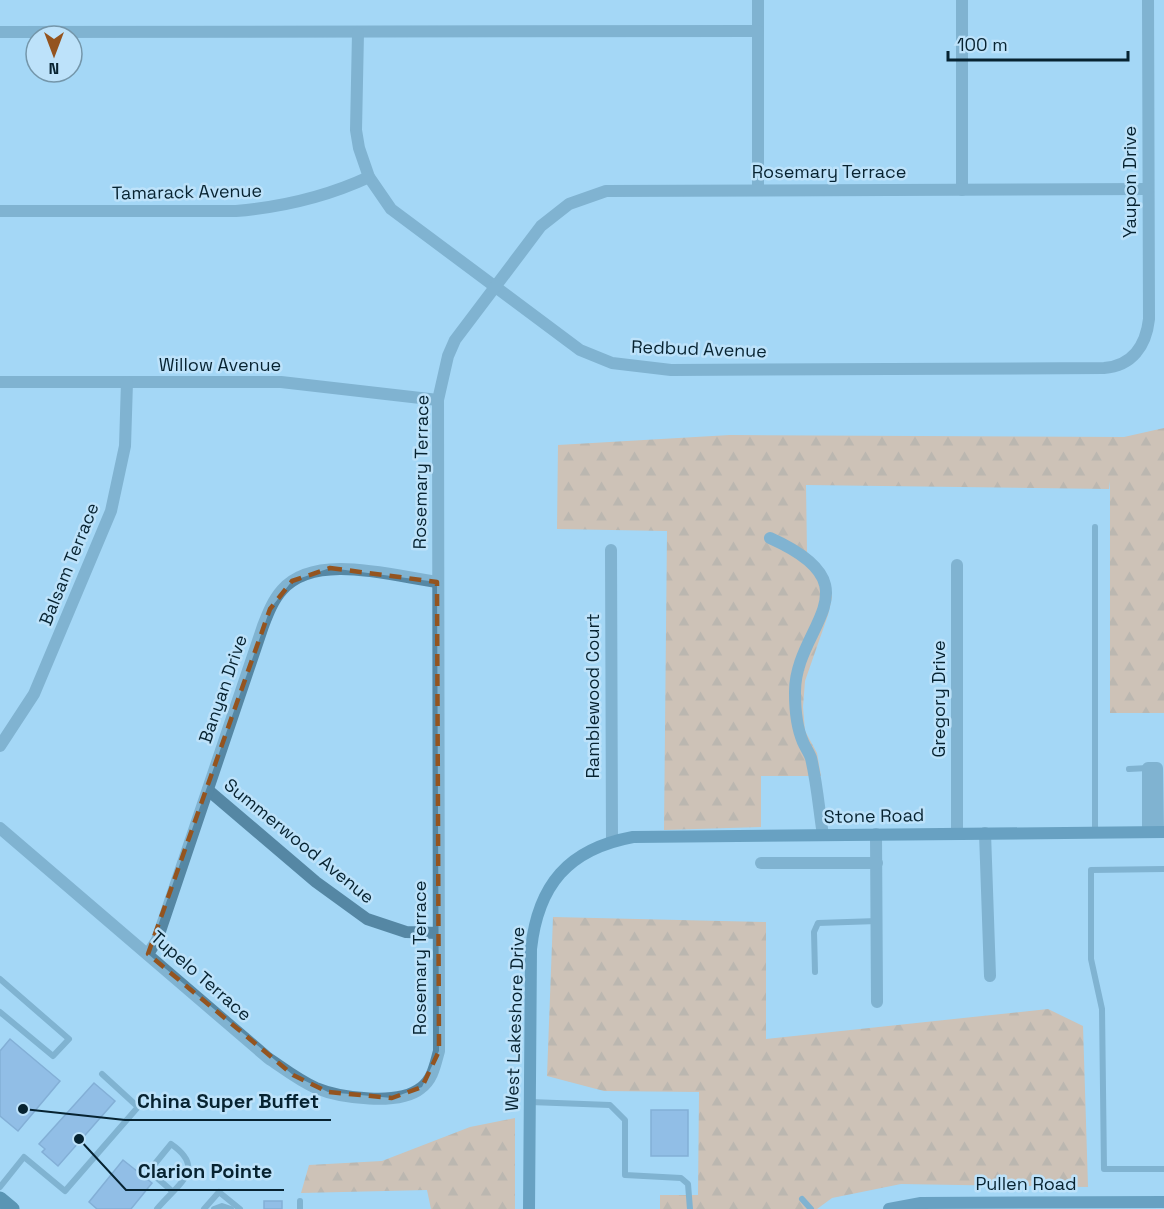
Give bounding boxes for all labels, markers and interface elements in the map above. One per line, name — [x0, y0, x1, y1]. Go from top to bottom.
north arrow — [24, 24, 84, 84]
scale bar — [948, 24, 1128, 62]
text: 100 m — [957, 33, 1008, 56]
text: N — [49, 58, 59, 79]
street label: Yaupon Drive — [1118, 126, 1141, 238]
street label: Rosemary Terrace — [752, 160, 906, 183]
street label: Tamarack Avenue — [112, 179, 262, 204]
street label: Redbud Avenue — [631, 335, 767, 362]
street label: Willow Avenue — [159, 353, 281, 376]
street label: Rosemary Terrace — [408, 394, 433, 550]
street label: Balsam Terrace — [33, 499, 104, 629]
street label: Ramblewood Court — [581, 613, 604, 779]
street label: Banyan Drive — [193, 632, 252, 746]
street label: Gregory Drive — [927, 640, 950, 758]
street label: Summerwood Avenue — [220, 773, 379, 908]
street label: Stone Road — [823, 803, 924, 828]
street label: Rosemary Terrace — [408, 881, 431, 1035]
street label: Tupelo Terrace — [146, 925, 257, 1026]
street label: West Lakeshore Drive — [500, 926, 529, 1112]
callout: China Super Buffet — [125, 1082, 331, 1120]
text: China Super Buffet — [137, 1088, 319, 1114]
callout: Clarion Pointe — [126, 1152, 284, 1190]
text: Clarion Pointe — [138, 1158, 272, 1184]
street label: Pullen Road — [975, 1172, 1077, 1195]

